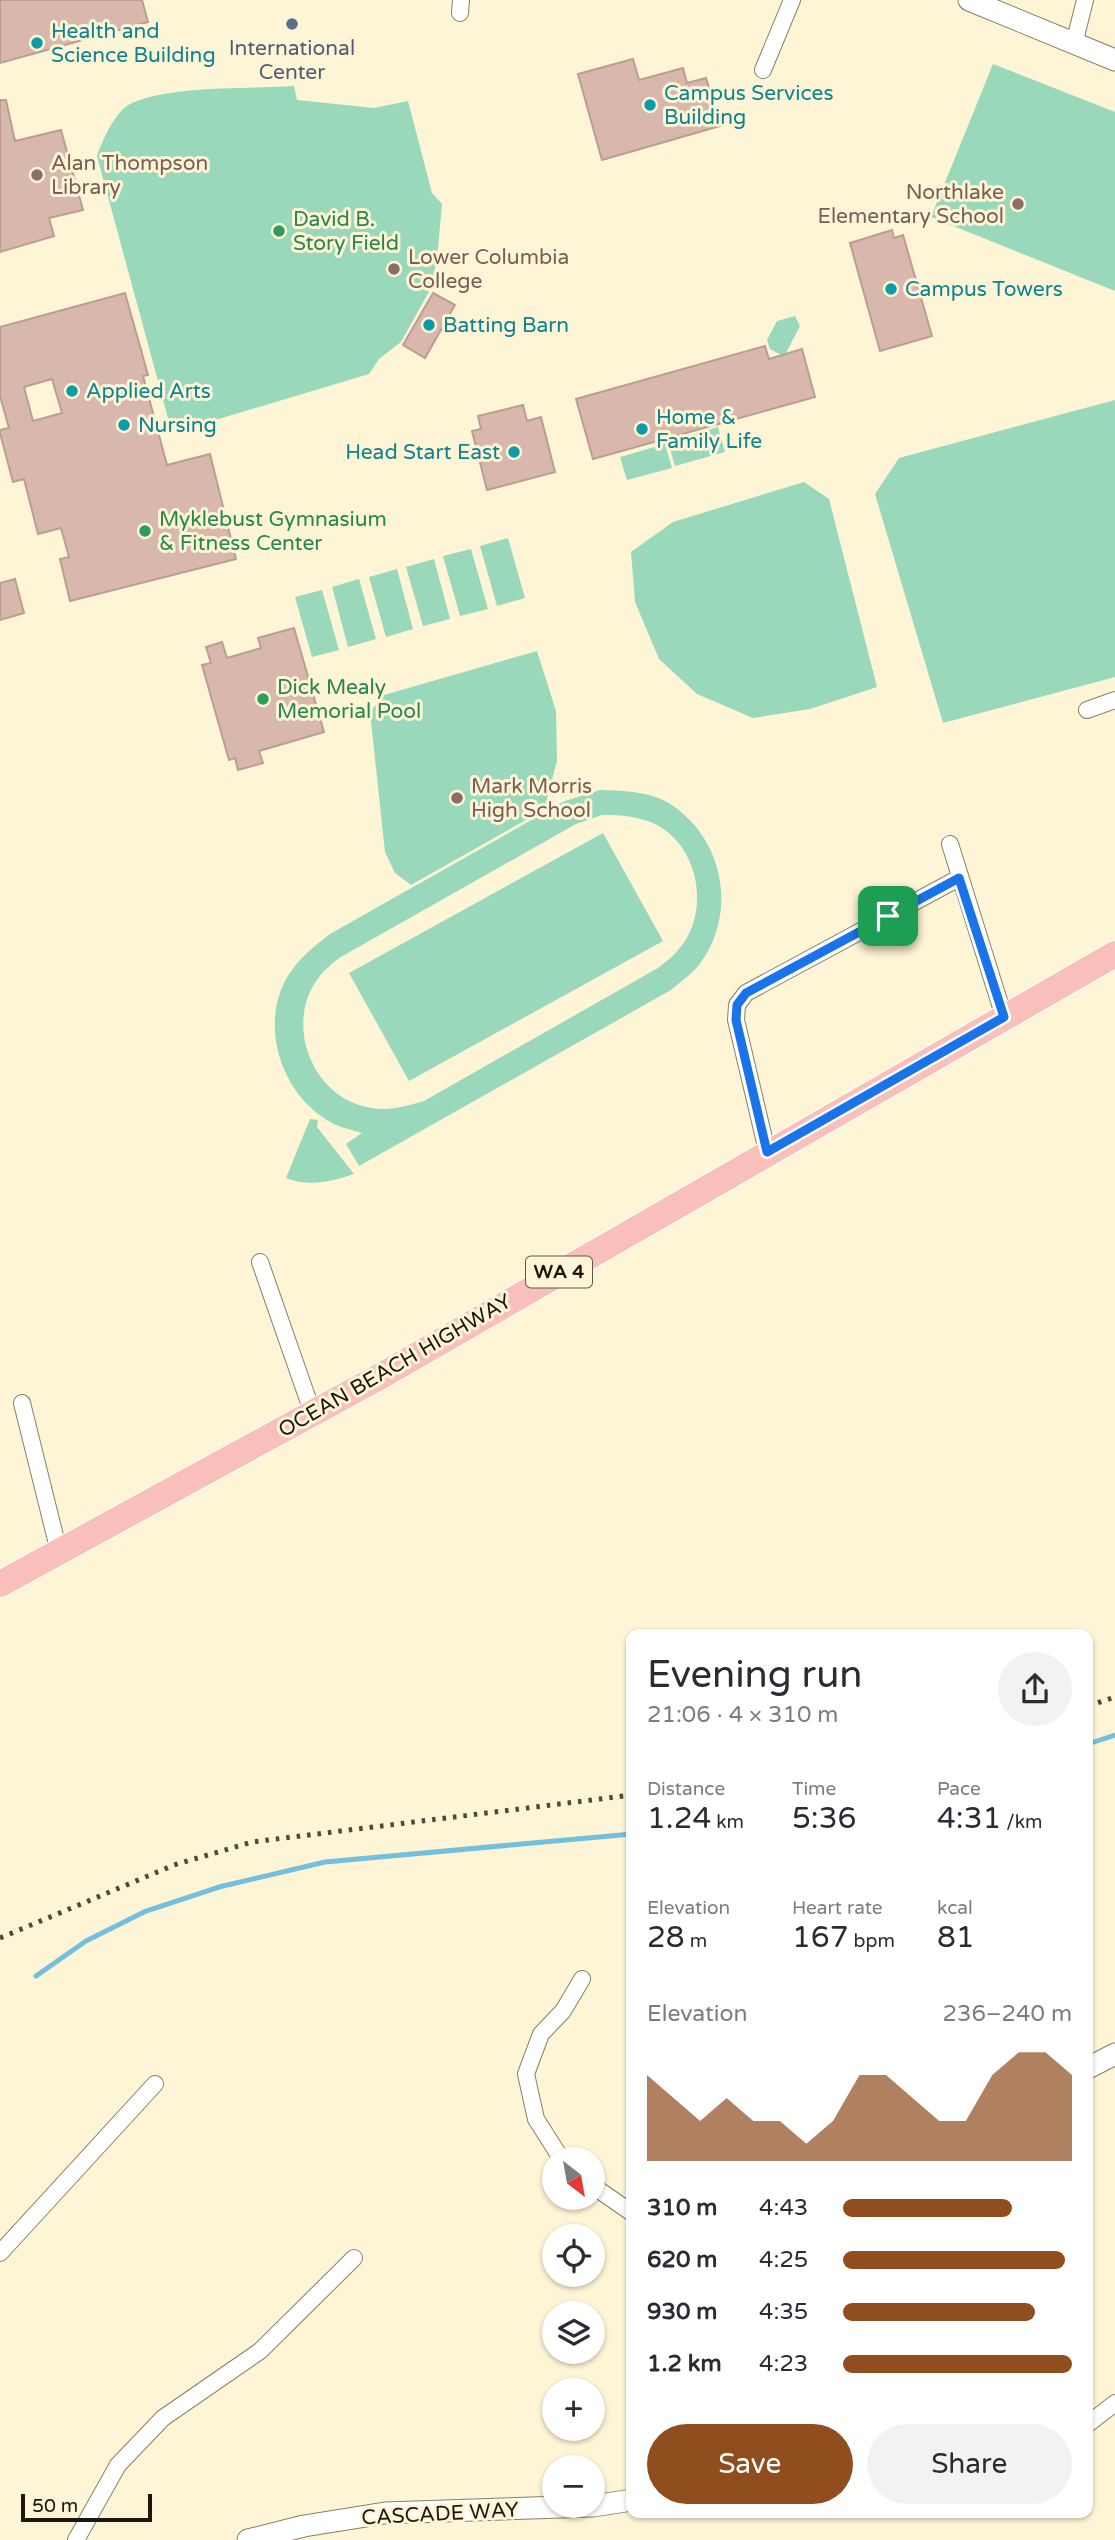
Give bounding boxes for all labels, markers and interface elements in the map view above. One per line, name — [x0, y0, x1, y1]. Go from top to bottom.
marker: International Center — [284, 16, 300, 32]
place label: Health and Science Building — [51, 19, 216, 68]
marker: Health and Science Building — [29, 35, 45, 51]
place label: International Center — [229, 36, 355, 85]
place label: Campus Services Building — [664, 81, 834, 130]
marker: Campus Services Building — [642, 97, 658, 113]
place label: Alan Thompson Library — [51, 151, 208, 200]
marker: Alan Thompson Library — [29, 167, 45, 183]
place label: Northlake Elementary School — [817, 180, 1004, 229]
marker: Northlake Elementary School — [1010, 196, 1026, 212]
place label: David B. Story Field — [293, 207, 399, 256]
marker: David B. Story Field — [271, 223, 287, 239]
place label: Lower Columbia College — [408, 245, 569, 294]
marker: Lower Columbia College — [386, 261, 402, 277]
place label: Campus Towers — [905, 277, 1063, 302]
marker: Campus Towers — [883, 281, 899, 297]
place label: Batting Barn — [443, 313, 569, 338]
marker: Batting Barn — [421, 317, 437, 333]
place label: Applied Arts — [86, 379, 211, 404]
marker: Applied Arts — [64, 383, 80, 399]
place label: Home & Family Life — [656, 405, 762, 454]
place label: Nursing — [138, 413, 217, 438]
marker: Nursing — [116, 417, 132, 433]
marker: Home & Family Life — [634, 421, 650, 437]
place label: Head Start East — [345, 440, 500, 465]
marker: Head Start East — [506, 444, 522, 460]
place label: Myklebust Gymnasium & Fitness Center — [159, 507, 387, 556]
marker: Myklebust Gymnasium & Fitness Center — [137, 523, 153, 539]
place label: Dick Mealy Memorial Pool — [277, 675, 421, 724]
marker: Dick Mealy Memorial Pool — [255, 691, 271, 707]
place label: Mark Morris High School — [471, 774, 592, 823]
marker: Mark Morris High School — [449, 790, 465, 806]
pin — [858, 886, 918, 946]
icon: arrive — [869, 897, 907, 935]
road number: WA 4 — [526, 1256, 592, 1288]
street label: OCEAN BEACH HIGHWAY — [274, 1289, 516, 1443]
text: Evening run — [647, 1652, 862, 1698]
button: share — [998, 1652, 1072, 1726]
text: 21:06 · 4 × 310 m — [647, 1701, 838, 1729]
text: Distance — [647, 1778, 725, 1800]
text: Time — [792, 1778, 836, 1800]
text: Pace — [937, 1778, 981, 1800]
text: 1.24 — [647, 1800, 711, 1837]
text: 5:36 — [792, 1800, 856, 1837]
text: 4:31 — [937, 1800, 1001, 1837]
text: km — [711, 1811, 744, 1833]
text: /km — [1001, 1811, 1042, 1833]
text: Elevation — [647, 1897, 730, 1919]
text: Heart rate — [792, 1897, 883, 1919]
text: kcal — [937, 1897, 973, 1919]
text: 28 — [647, 1919, 685, 1956]
text: 167 — [792, 1919, 849, 1956]
text: 81 — [937, 1919, 975, 1956]
text: m — [685, 1930, 707, 1952]
text: bpm — [849, 1930, 895, 1952]
text: Elevation — [647, 2000, 748, 2028]
text: 236–240 m — [943, 2000, 1072, 2028]
north arrow — [542, 2147, 606, 2210]
map controls — [542, 2147, 605, 2518]
text: 310 m — [647, 2194, 717, 2222]
text: 4:43 — [759, 2194, 808, 2222]
button: locate — [542, 2224, 605, 2287]
text: 620 m — [647, 2246, 717, 2274]
text: 4:25 — [759, 2246, 808, 2274]
text: 930 m — [647, 2298, 717, 2326]
text: 4:35 — [759, 2298, 808, 2326]
button: layers — [542, 2301, 605, 2364]
text: 1.2 km — [647, 2350, 722, 2378]
text: 4:23 — [759, 2350, 808, 2378]
button: + — [542, 2378, 605, 2441]
button: Save — [647, 2424, 853, 2504]
button: Share — [867, 2424, 1072, 2504]
button: − — [542, 2455, 605, 2518]
scale bar — [21, 2491, 152, 2523]
text: 50 m — [32, 2495, 78, 2517]
street label: CASCADE WAY — [361, 2497, 519, 2531]

